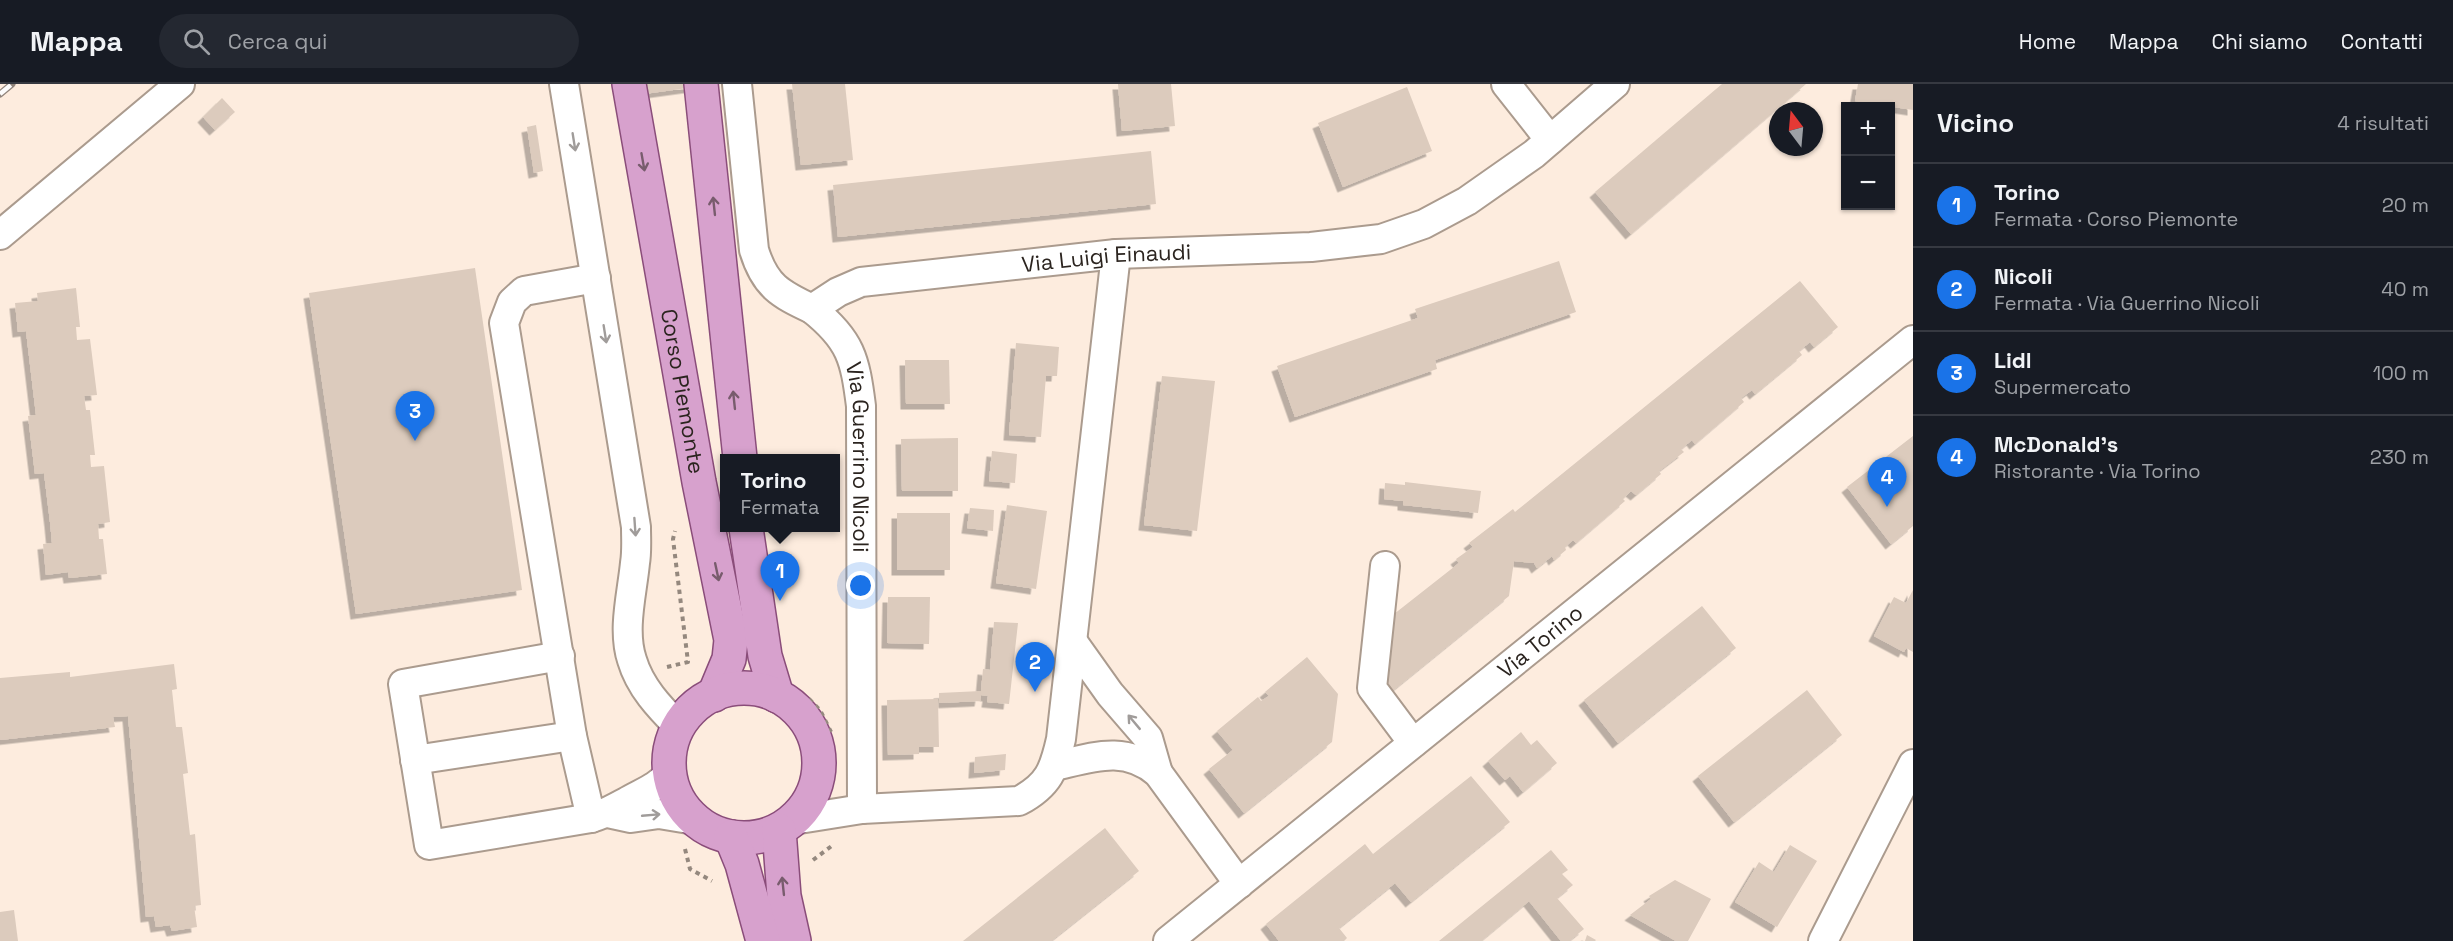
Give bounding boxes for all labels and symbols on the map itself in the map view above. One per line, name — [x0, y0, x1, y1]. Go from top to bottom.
north arrow — [1769, 102, 1823, 156]
one-way arrow — [568, 131, 579, 151]
one-way arrow — [637, 152, 648, 172]
one-way arrow — [708, 197, 719, 217]
street label: Via Luigi Einaudi — [1020, 237, 1192, 278]
street label: Corso Piemonte — [655, 307, 711, 476]
one-way arrow — [600, 324, 611, 344]
street label: Via Guerrino Nicoli — [840, 359, 875, 553]
one-way arrow — [728, 391, 739, 411]
pin: 3 — [396, 392, 434, 441]
pin: 4 — [1868, 458, 1906, 507]
one-way arrow — [630, 516, 641, 536]
pin: 1 — [760, 552, 800, 601]
one-way arrow — [712, 562, 723, 581]
your location — [846, 571, 875, 600]
street label: Via Torino — [1492, 598, 1588, 684]
pin: 2 — [1016, 642, 1054, 692]
one-way arrow — [1127, 714, 1140, 730]
one-way arrow — [641, 809, 660, 820]
one-way arrow — [777, 876, 788, 896]

